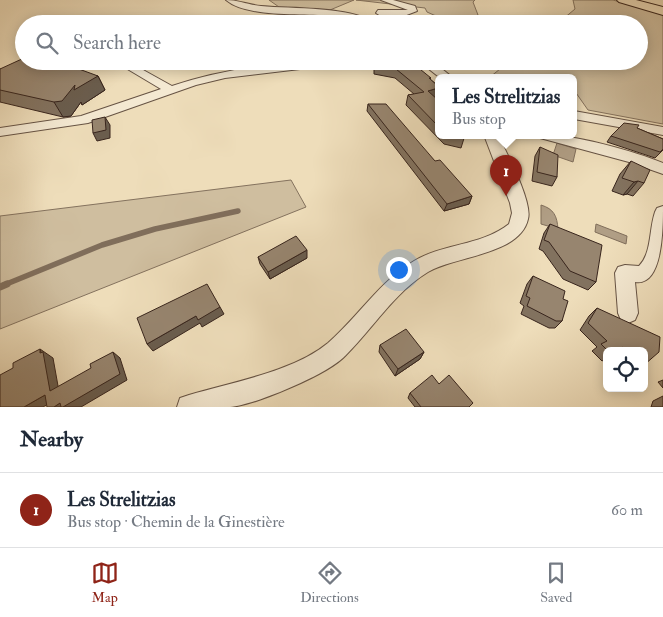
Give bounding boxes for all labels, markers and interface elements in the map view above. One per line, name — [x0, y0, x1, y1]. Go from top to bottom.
search box — [15, 15, 648, 70]
icon: search — [33, 29, 61, 57]
text: Search here — [73, 31, 161, 55]
popup — [435, 74, 577, 139]
text: Les Strelitzias — [452, 85, 560, 109]
text: Bus stop — [452, 109, 506, 129]
pin: 1 — [490, 155, 522, 196]
your location — [386, 257, 412, 283]
map controls — [603, 347, 648, 392]
button: locate — [603, 347, 648, 392]
text: Nearby — [20, 426, 83, 453]
text: Les Strelitzias — [67, 488, 175, 512]
text: 1 — [33, 500, 39, 520]
text: 60 m — [611, 500, 643, 520]
text: Bus stop · Chemin de la Ginestière — [67, 512, 285, 532]
tab: Map — [91, 559, 119, 606]
tab: Directions — [300, 559, 359, 606]
tab: Saved — [540, 559, 572, 606]

